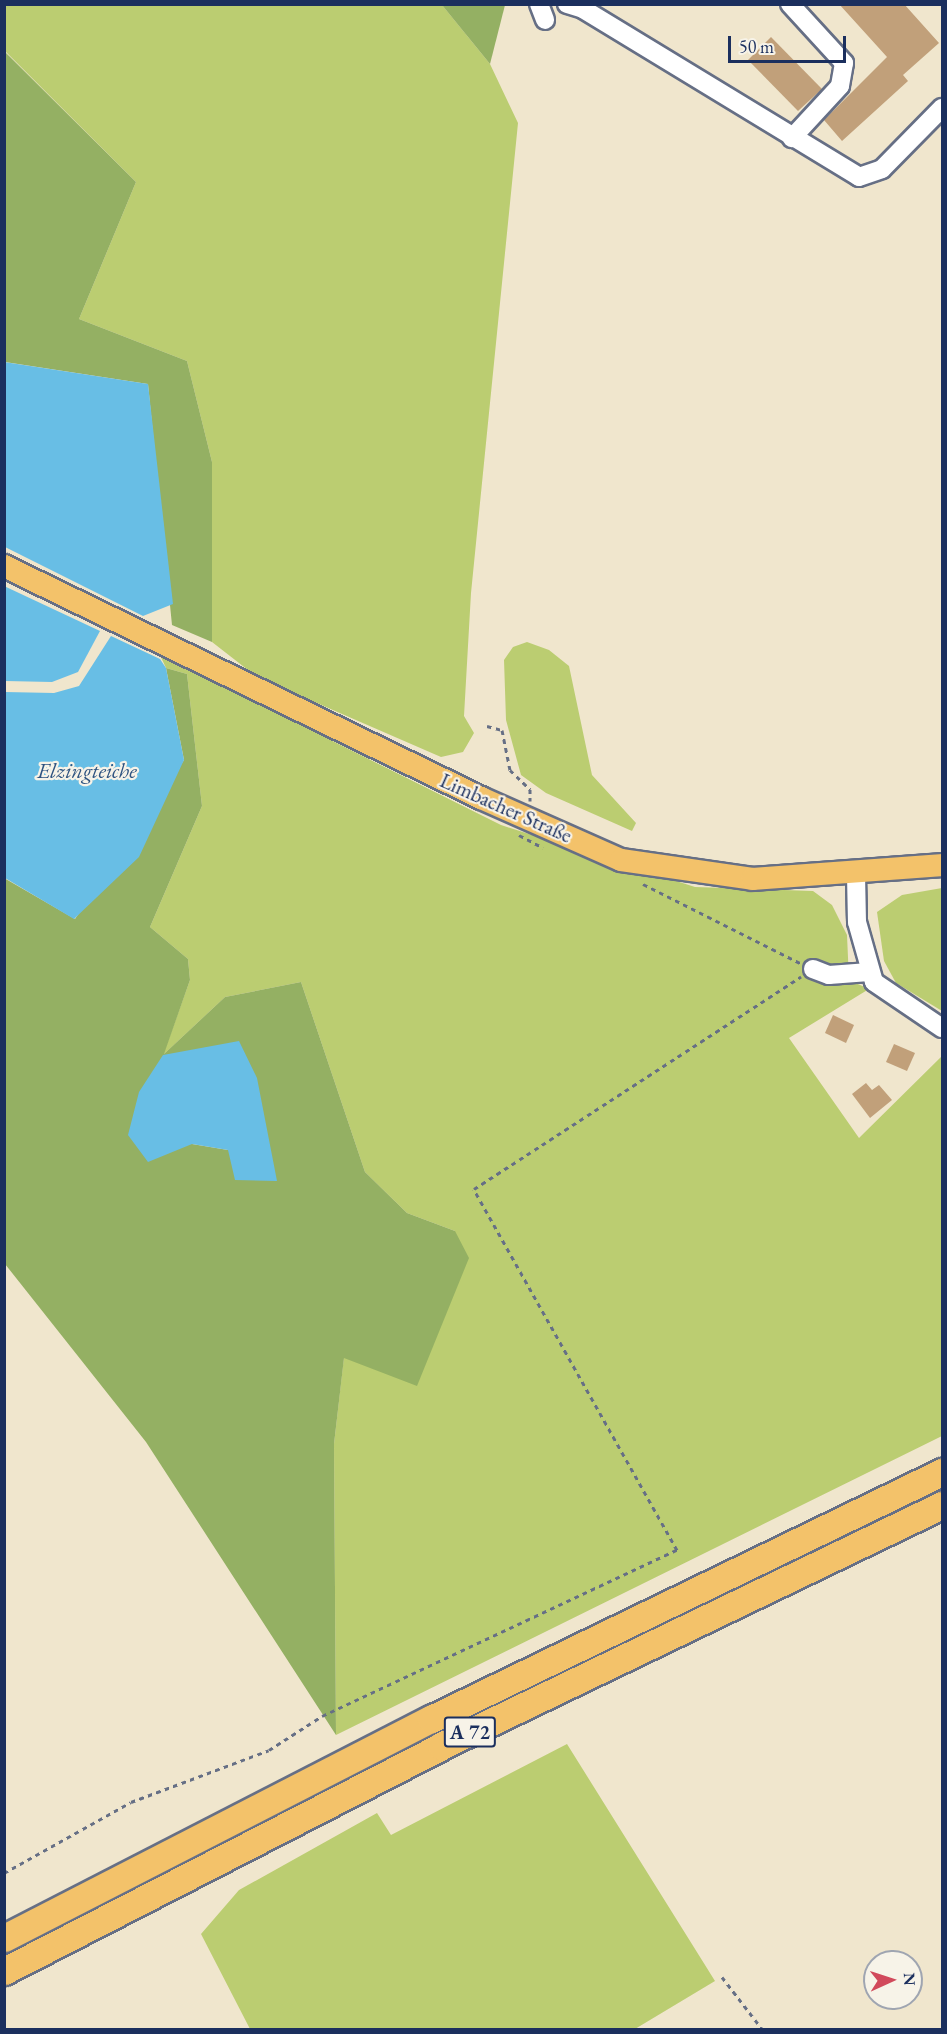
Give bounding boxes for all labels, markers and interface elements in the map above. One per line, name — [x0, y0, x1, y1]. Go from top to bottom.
scale bar — [731, 24, 850, 62]
text: 50 m — [739, 35, 774, 58]
water label: Elzingteiche — [37, 758, 137, 784]
street label: Limbacher Straße — [436, 768, 576, 848]
road number: A 72 — [443, 1715, 497, 1749]
north arrow — [863, 1950, 923, 2010]
text: N — [899, 1972, 920, 1986]

